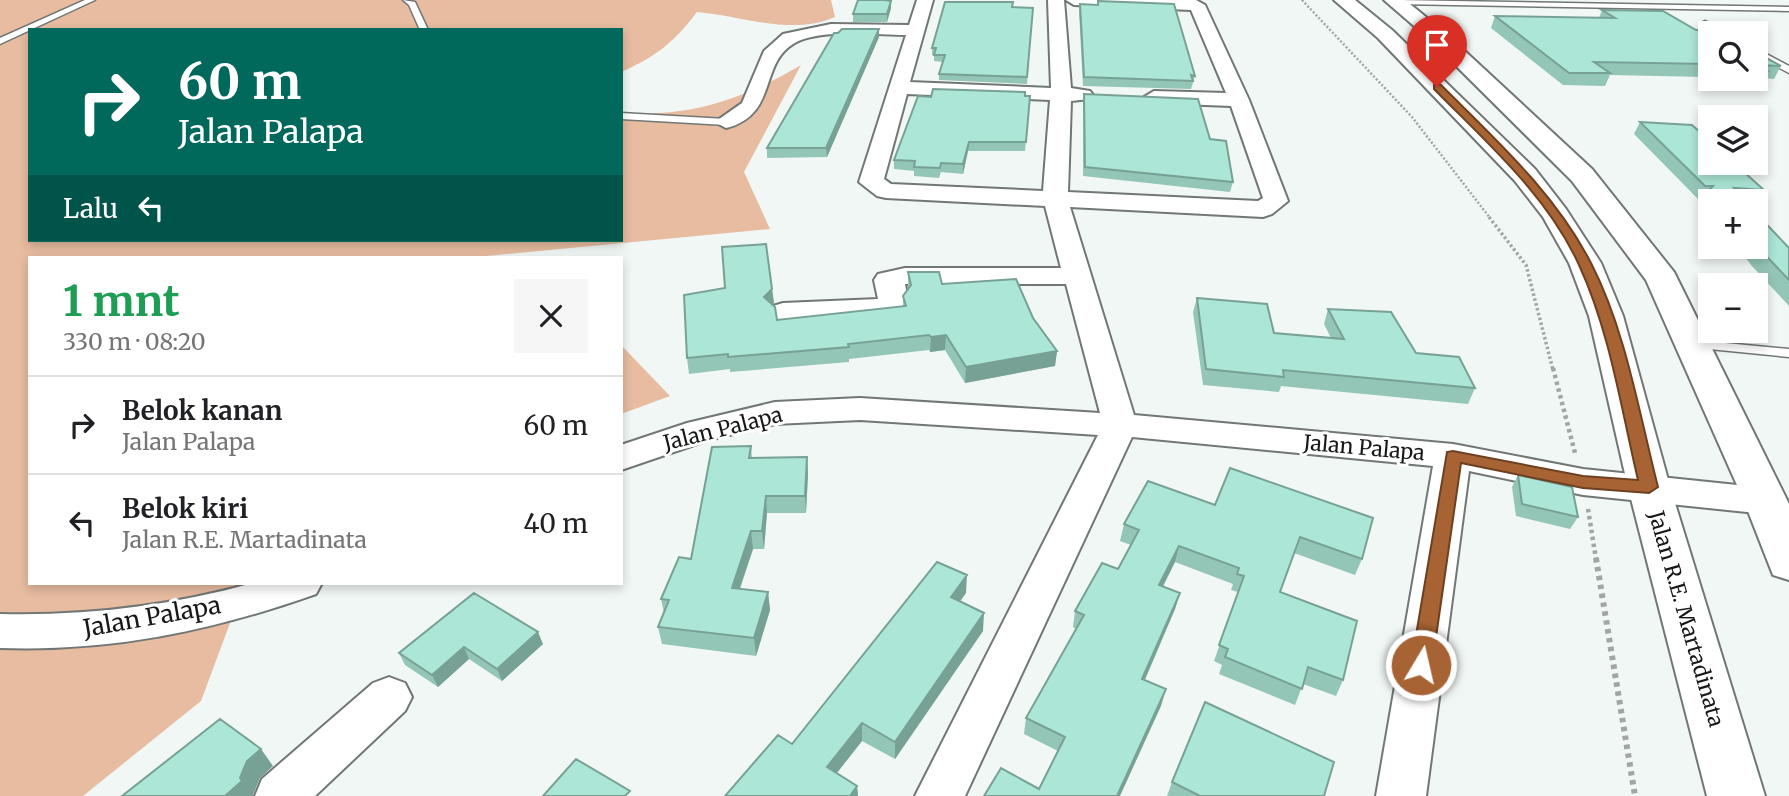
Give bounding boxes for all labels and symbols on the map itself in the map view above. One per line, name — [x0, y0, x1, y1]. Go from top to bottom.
pin — [1407, 15, 1467, 87]
street label: Jalan Palapa — [660, 401, 785, 457]
street label: Jalan Palapa — [1301, 429, 1426, 466]
street label: Jalan R.E. Martadinata — [1642, 507, 1730, 730]
street label: Jalan Palapa — [80, 589, 223, 644]
position arrow — [1384, 628, 1458, 702]

